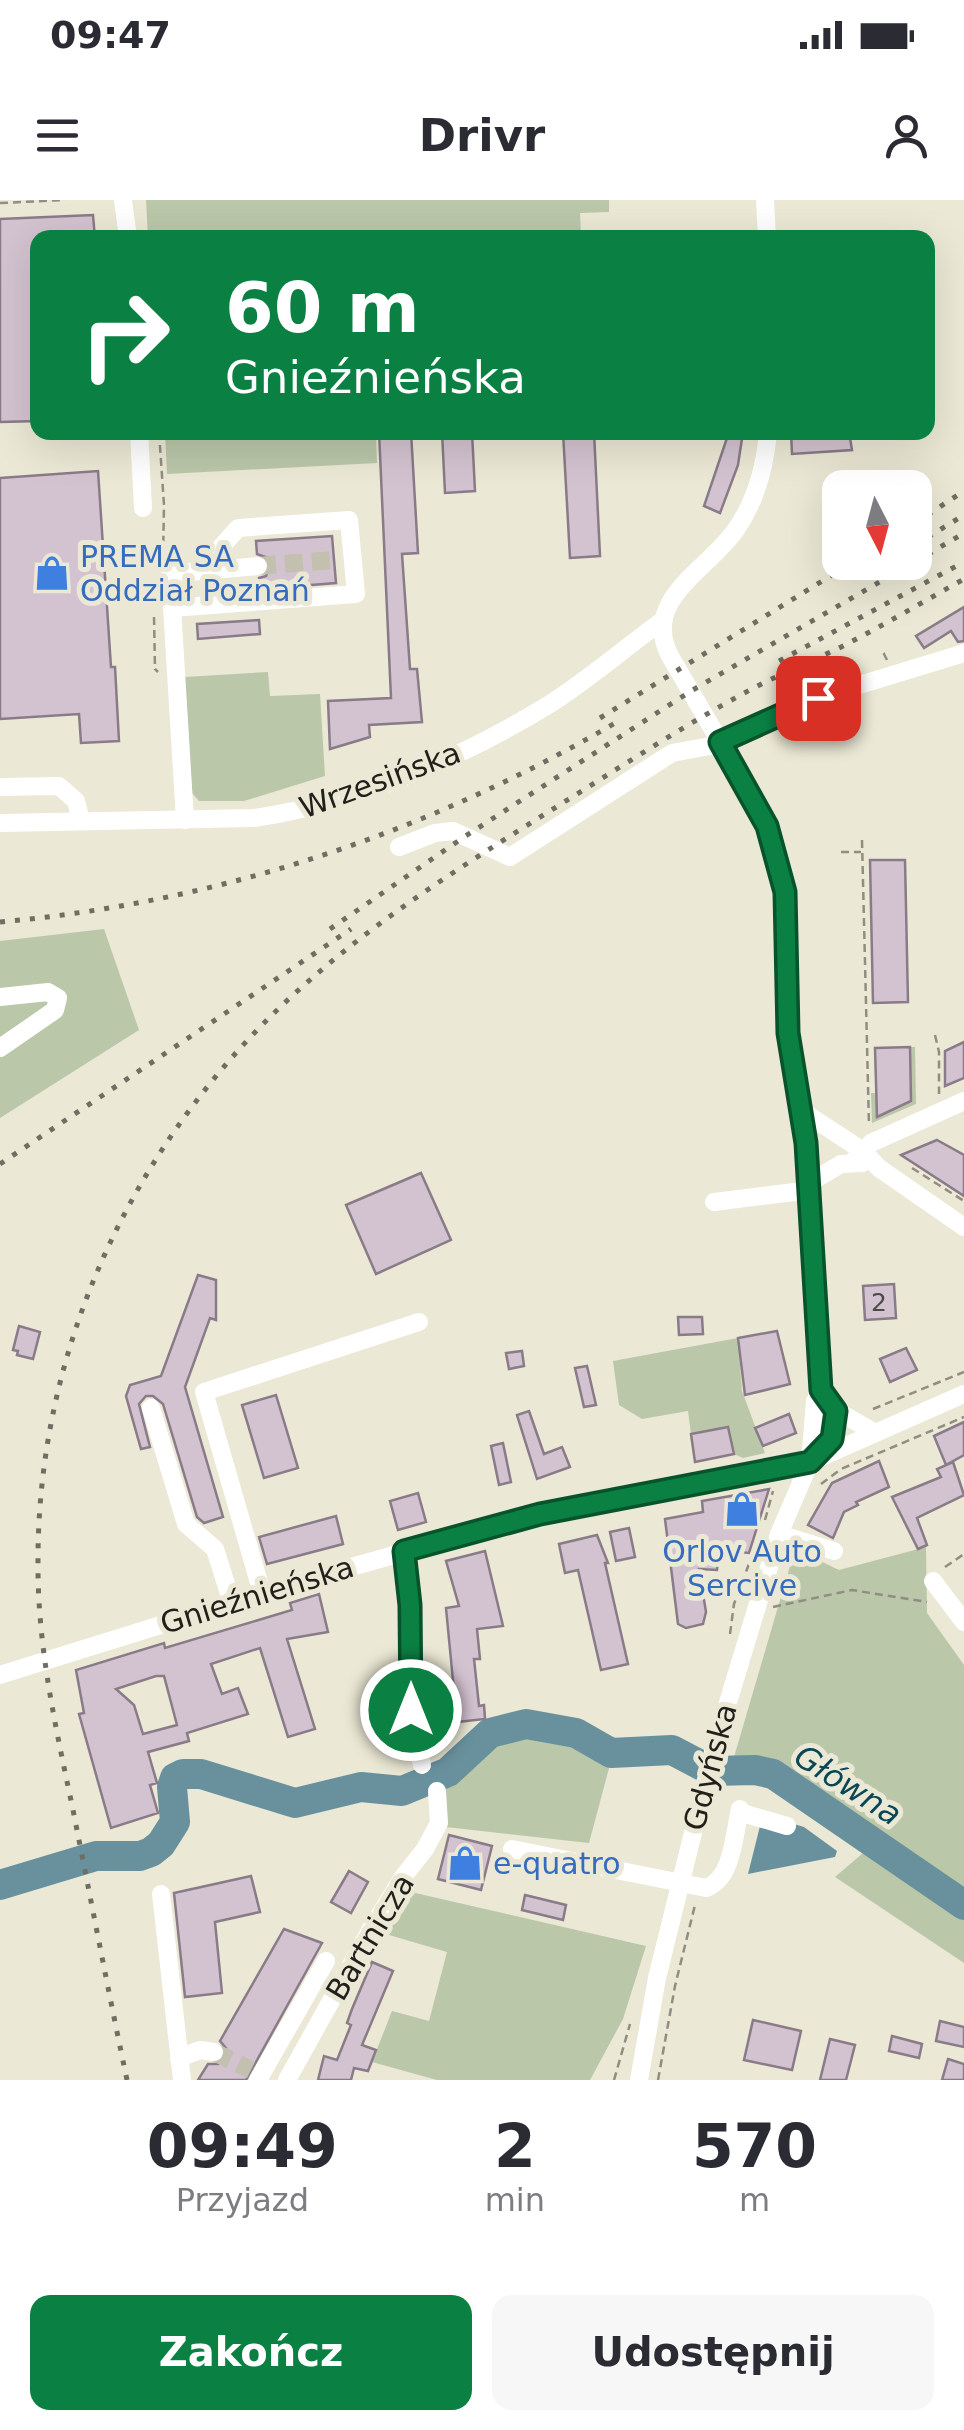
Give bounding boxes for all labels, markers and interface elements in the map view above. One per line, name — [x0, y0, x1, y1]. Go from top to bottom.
text: 09:47 — [50, 13, 171, 57]
icon: menu — [30, 108, 85, 163]
icon: person — [879, 108, 934, 163]
text: Drivr — [419, 109, 545, 162]
text: 60 m — [225, 267, 420, 349]
icon: right — [60, 270, 190, 400]
text: Gnieźnieńska — [225, 351, 526, 404]
north arrow — [822, 470, 932, 580]
map controls — [822, 470, 932, 580]
place label: PREMA SA Oddział Poznań — [80, 539, 310, 608]
shop icon: PREMA SA Oddział Poznań — [33, 554, 71, 592]
pin — [776, 656, 861, 741]
icon: arrive — [791, 671, 846, 726]
street label: Wrzesińska — [295, 735, 465, 825]
house number: 2 — [871, 1288, 887, 1317]
shop icon: Orlov Auto Sercive — [723, 1490, 761, 1528]
place label: Orlov Auto Sercive — [662, 1534, 822, 1603]
street label: Gnieźnieńska — [156, 1549, 358, 1641]
position arrow — [359, 1658, 463, 1762]
street label: Gdyńska — [676, 1700, 744, 1834]
water label: Główna — [787, 1736, 909, 1834]
shop icon: e-quatro — [446, 1844, 484, 1882]
place label: e-quatro — [493, 1846, 621, 1881]
street label: Bartnicza — [319, 1868, 421, 2006]
text: 09:49 — [147, 2111, 338, 2181]
text: 2 — [494, 2111, 536, 2181]
text: 570 — [692, 2111, 817, 2181]
text: Przyjazd — [176, 2181, 309, 2219]
text: min — [485, 2181, 545, 2219]
text: m — [739, 2181, 770, 2219]
button: Zakończ — [30, 2295, 472, 2410]
button: Udostępnij — [492, 2295, 934, 2410]

